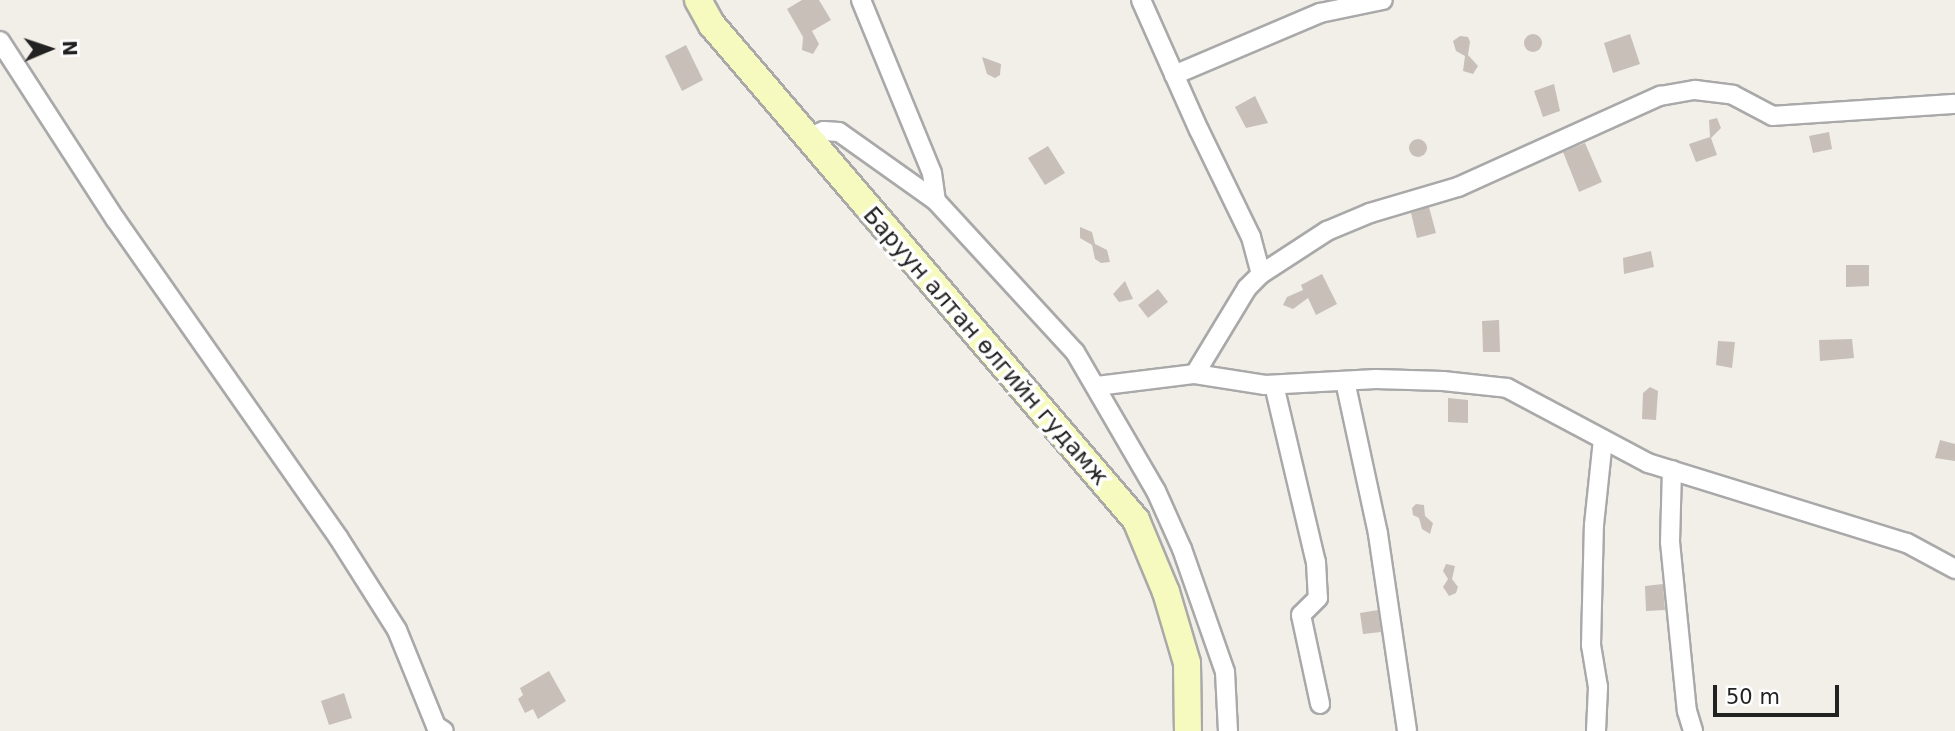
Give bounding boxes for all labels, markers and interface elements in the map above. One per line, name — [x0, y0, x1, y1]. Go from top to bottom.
north arrow — [14, 14, 84, 84]
text: N — [59, 40, 81, 57]
street label: Баруун алтан өлгийн гудамж — [858, 201, 1114, 491]
scale bar — [1717, 672, 1843, 716]
text: 50 m — [1726, 685, 1780, 709]

